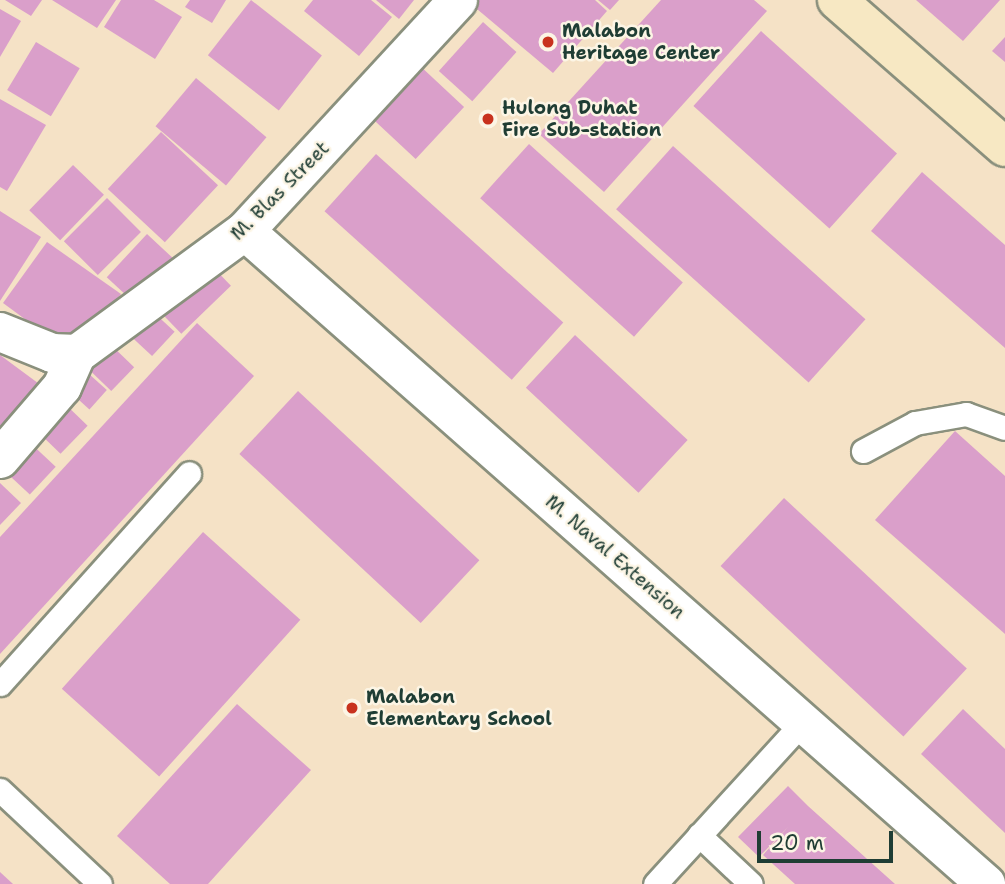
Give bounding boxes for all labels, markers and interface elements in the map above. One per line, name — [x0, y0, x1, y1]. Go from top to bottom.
place label: Malabon Heritage Center — [562, 20, 720, 64]
marker: Malabon Heritage Center — [540, 34, 556, 50]
place label: Hulong Duhat Fire Sub-station — [502, 97, 661, 141]
marker: Hulong Duhat Fire Sub-station — [480, 111, 496, 127]
street label: M. Blas Street — [226, 137, 334, 245]
street label: M. Naval Extension — [541, 490, 689, 624]
place label: Malabon Elementary School — [366, 686, 552, 730]
marker: Malabon Elementary School — [344, 700, 360, 716]
scale bar — [760, 818, 897, 862]
text: 20 m — [770, 829, 824, 857]

